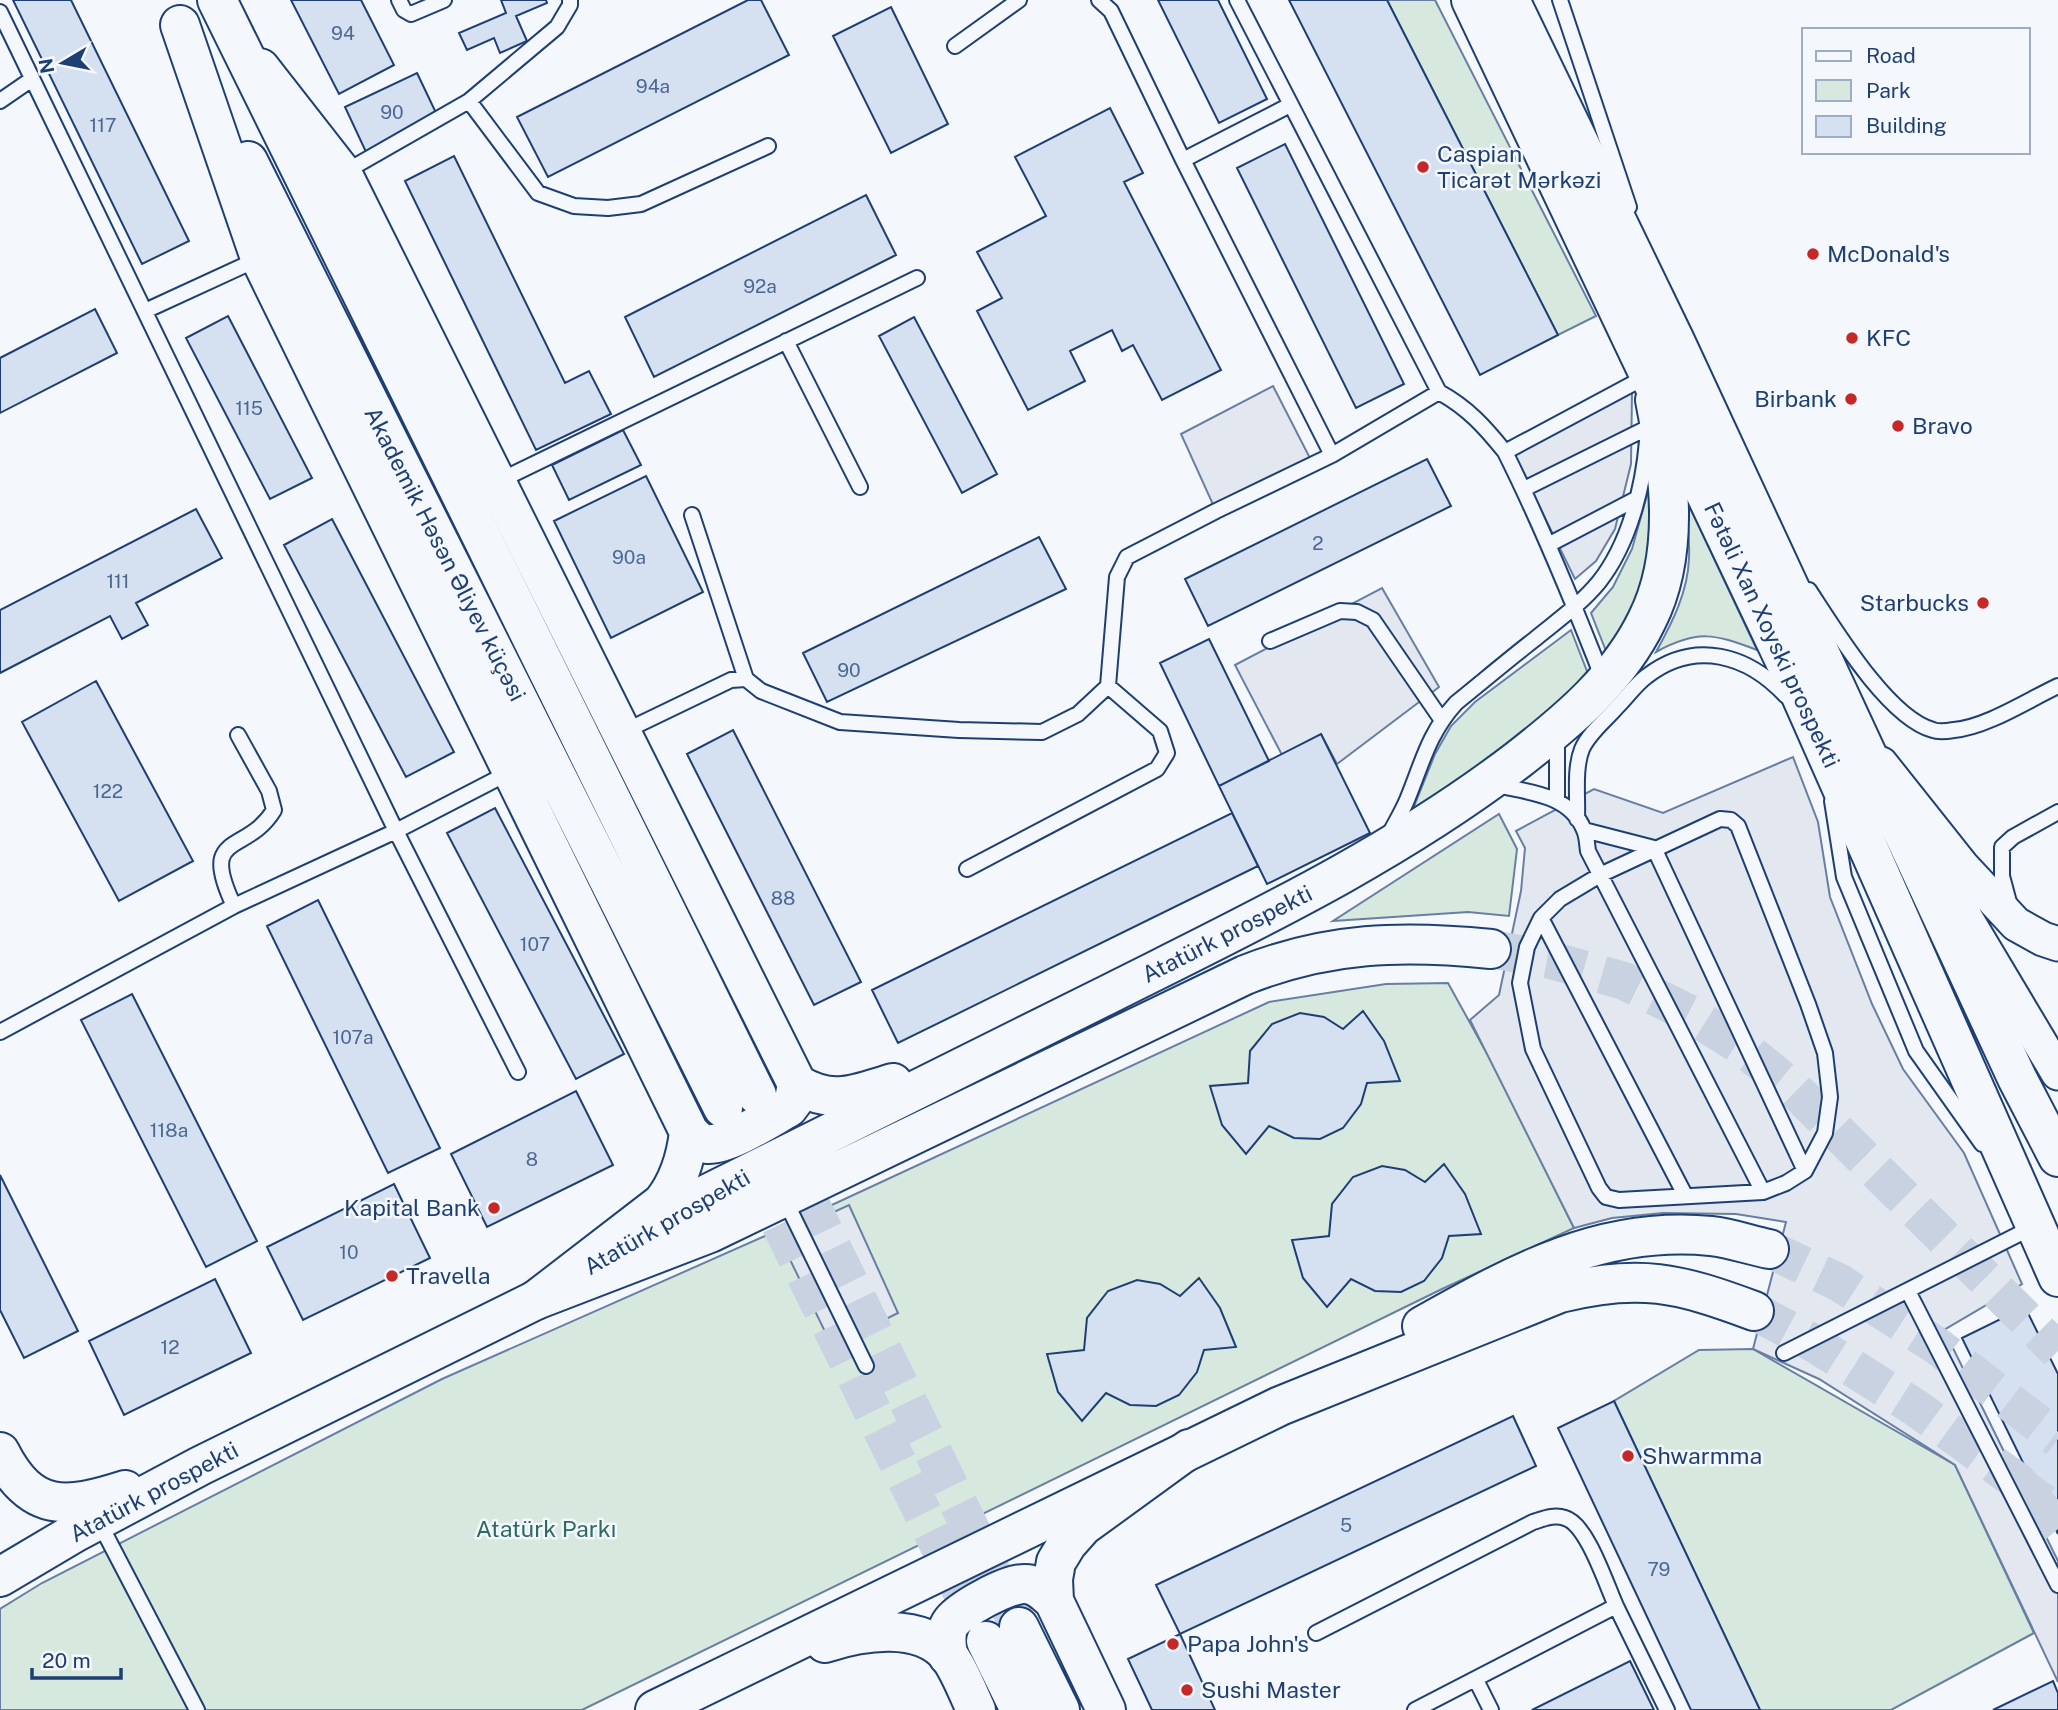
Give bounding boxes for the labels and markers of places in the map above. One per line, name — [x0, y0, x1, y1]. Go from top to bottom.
place label: Caspian Ticarət Mərkəzi — [1437, 140, 1601, 193]
marker: Caspian Ticarət Mərkəzi — [1415, 159, 1431, 175]
place label: McDonald's — [1827, 240, 1950, 267]
marker: McDonald's — [1805, 246, 1821, 262]
place label: KFC — [1866, 324, 1911, 351]
marker: KFC — [1844, 330, 1860, 346]
place label: Birbank — [1754, 385, 1837, 412]
marker: Birbank — [1843, 391, 1859, 407]
place label: Bravo — [1912, 412, 1973, 439]
marker: Bravo — [1890, 418, 1906, 434]
place label: Starbucks — [1860, 589, 1969, 616]
marker: Starbucks — [1975, 595, 1991, 611]
place label: Kapital Bank — [344, 1194, 480, 1221]
marker: Kapital Bank — [486, 1200, 502, 1216]
place label: Travella — [406, 1262, 490, 1289]
marker: Travella — [384, 1268, 400, 1284]
place label: Shwarmma — [1642, 1442, 1762, 1469]
marker: Shwarmma — [1620, 1448, 1636, 1464]
place label: Papa John's — [1187, 1630, 1309, 1657]
marker: Papa John's — [1165, 1636, 1181, 1652]
place label: Sushi Master — [1201, 1676, 1341, 1703]
marker: Sushi Master — [1179, 1682, 1195, 1698]

